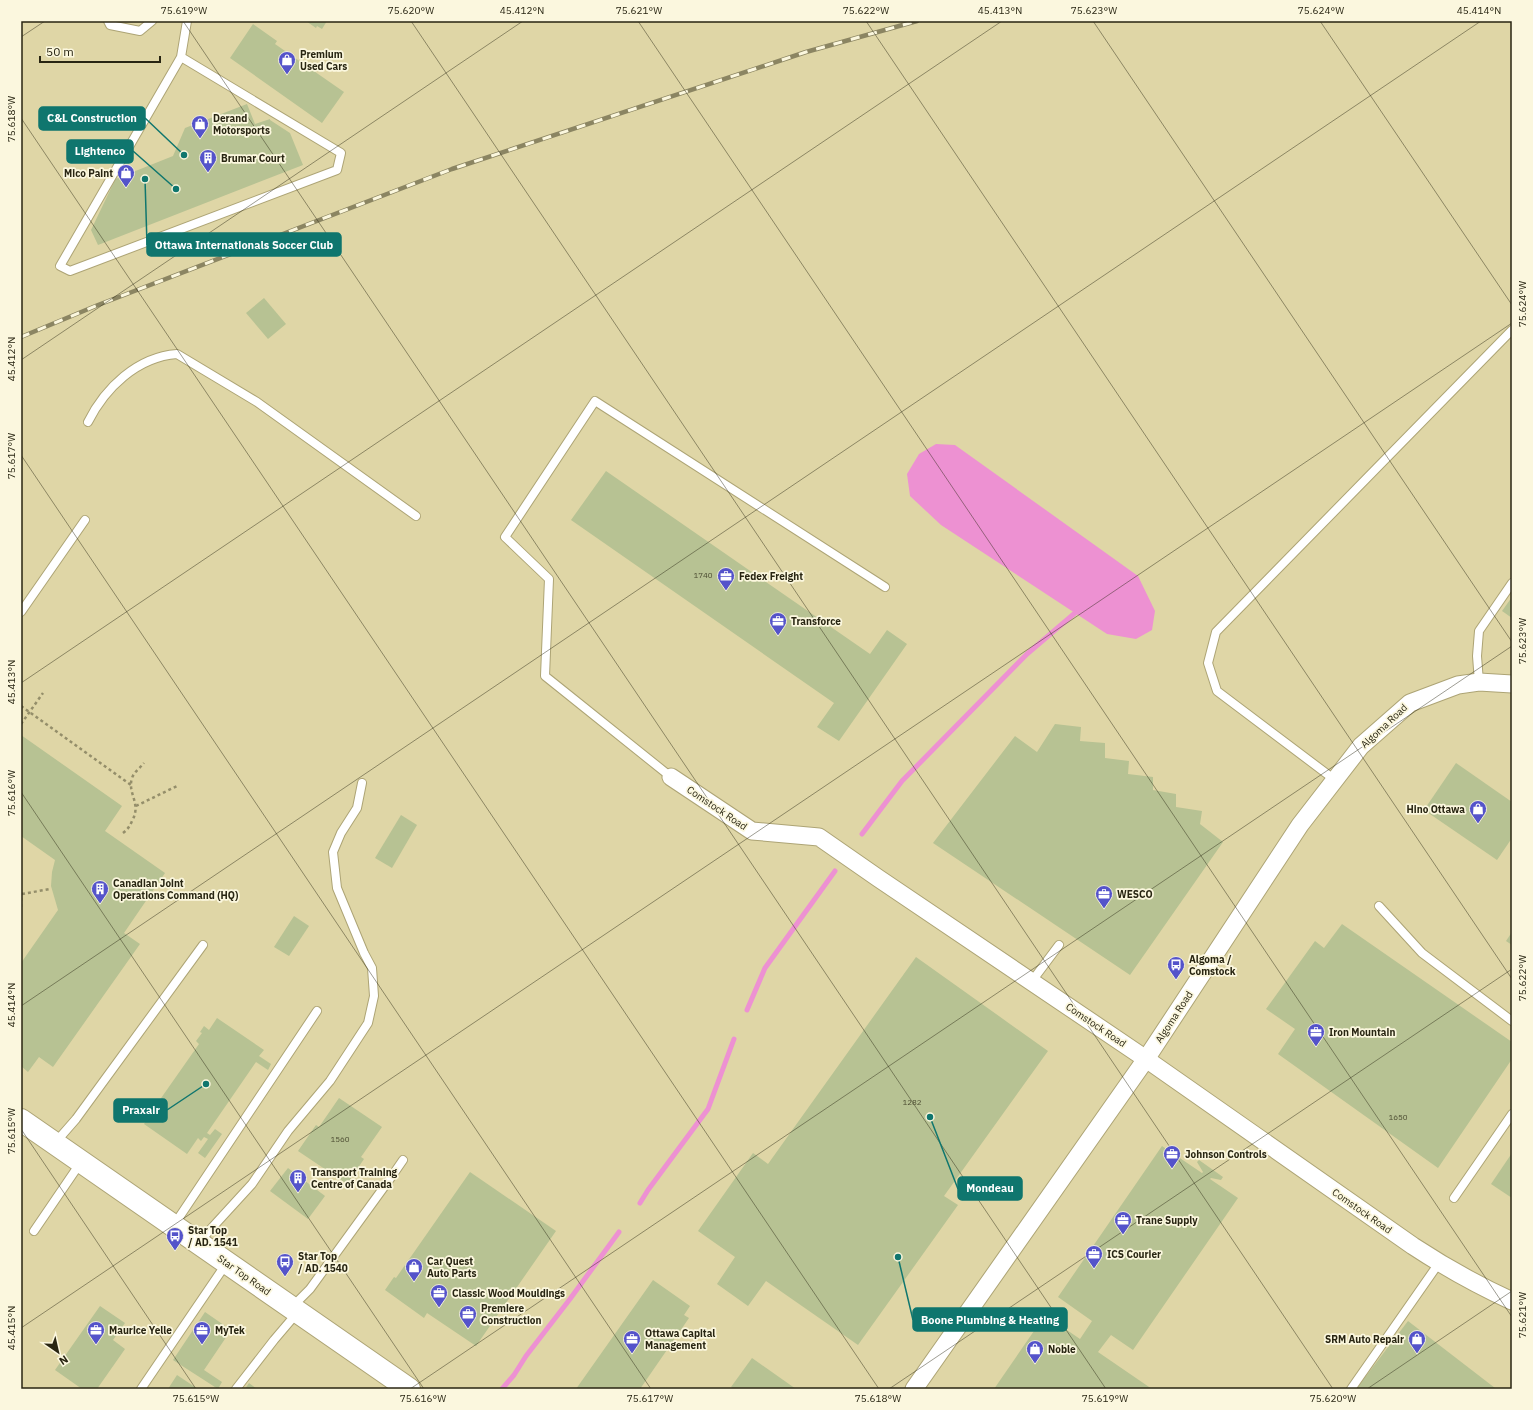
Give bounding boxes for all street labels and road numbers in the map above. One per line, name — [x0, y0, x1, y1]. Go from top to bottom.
street label: Algoma Road — [1358, 701, 1410, 751]
street label: Comstock Road — [684, 783, 750, 833]
street label: Algoma Road — [1152, 989, 1196, 1045]
street label: Comstock Road — [1063, 1000, 1129, 1050]
street label: Comstock Road — [1330, 1186, 1394, 1236]
street label: Star Top Road — [215, 1252, 273, 1298]

